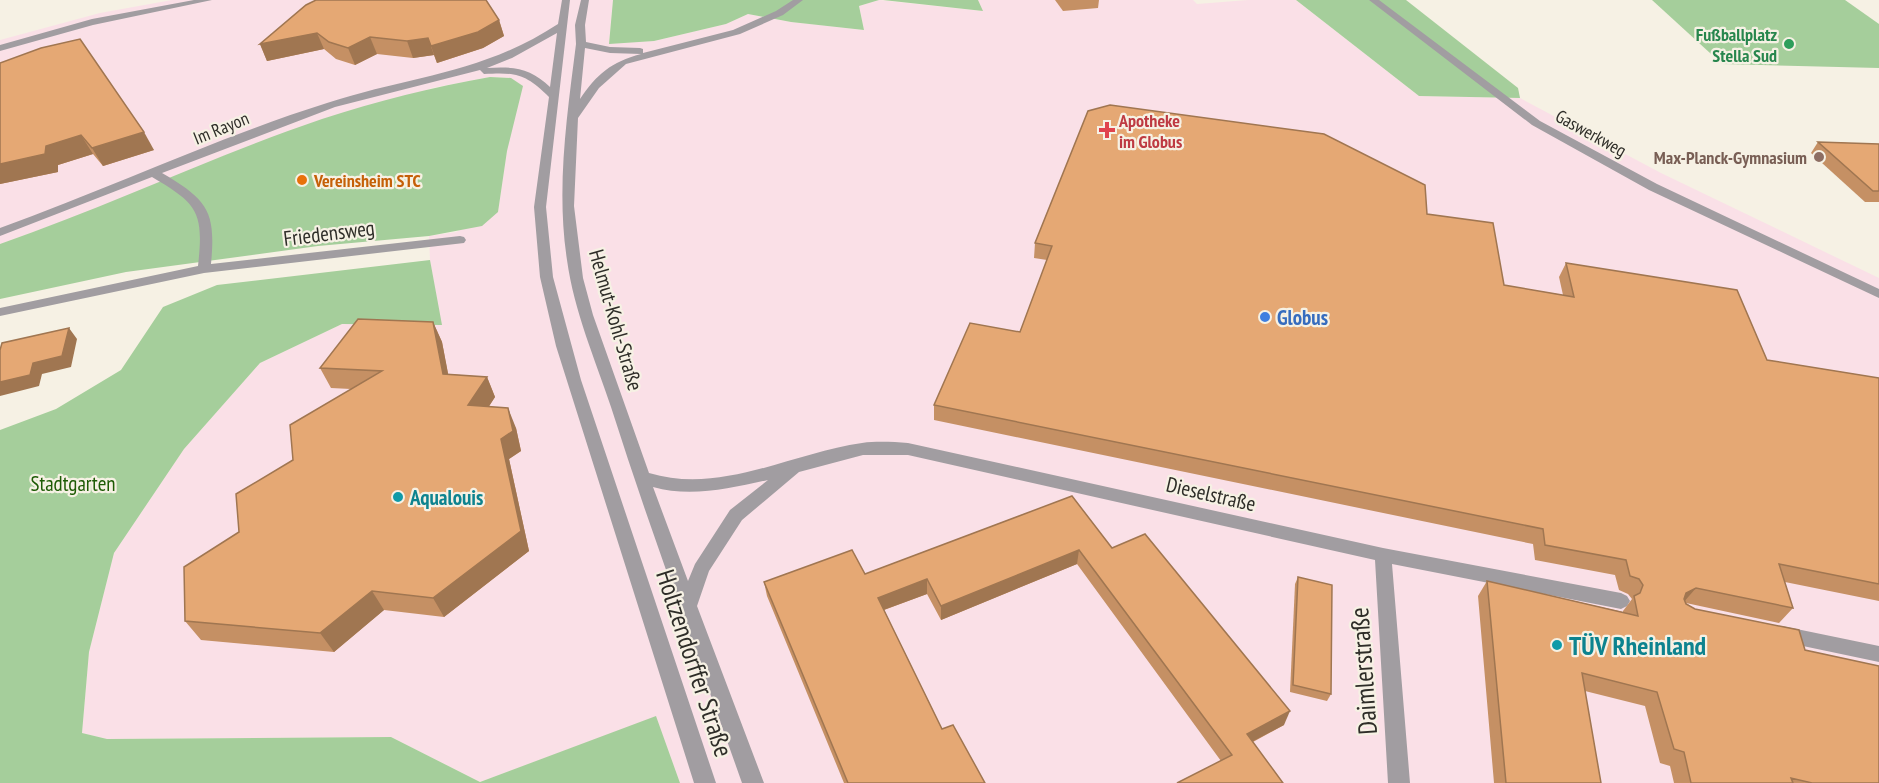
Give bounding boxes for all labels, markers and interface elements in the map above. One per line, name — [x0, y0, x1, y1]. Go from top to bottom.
place label: Fußballplatz Stella Sud — [1696, 23, 1777, 67]
marker: Fußballplatz Stella Sud — [1782, 37, 1796, 51]
street label: Gaswerkweg — [1552, 104, 1630, 162]
street label: Im Rayon — [190, 106, 252, 150]
place label: Apotheke im Globus — [1118, 109, 1182, 153]
marker: Apotheke im Globus — [1100, 123, 1114, 137]
place label: Max-Planck-Gymnasium — [1654, 146, 1807, 169]
marker: Max-Planck-Gymnasium — [1812, 150, 1826, 164]
place label: Vereinsheim STC — [313, 169, 421, 192]
marker: Vereinsheim STC — [295, 173, 309, 187]
street label: Friedensweg — [282, 214, 376, 252]
street label: Helmut-Kohl-Straße — [583, 246, 649, 394]
place label: Globus — [1277, 304, 1328, 331]
marker: Globus — [1258, 310, 1272, 324]
park label: Stadtgarten — [30, 470, 116, 497]
street label: Dieselstraße — [1164, 471, 1258, 517]
place label: Aqualouis — [409, 484, 483, 511]
marker: Aqualouis — [391, 490, 405, 504]
street label: Holtzendorffer Straße — [649, 565, 741, 761]
street label: Daimlerstraße — [1342, 606, 1384, 736]
place label: TÜV Rheinland — [1569, 629, 1706, 662]
marker: TÜV Rheinland — [1550, 638, 1564, 652]

